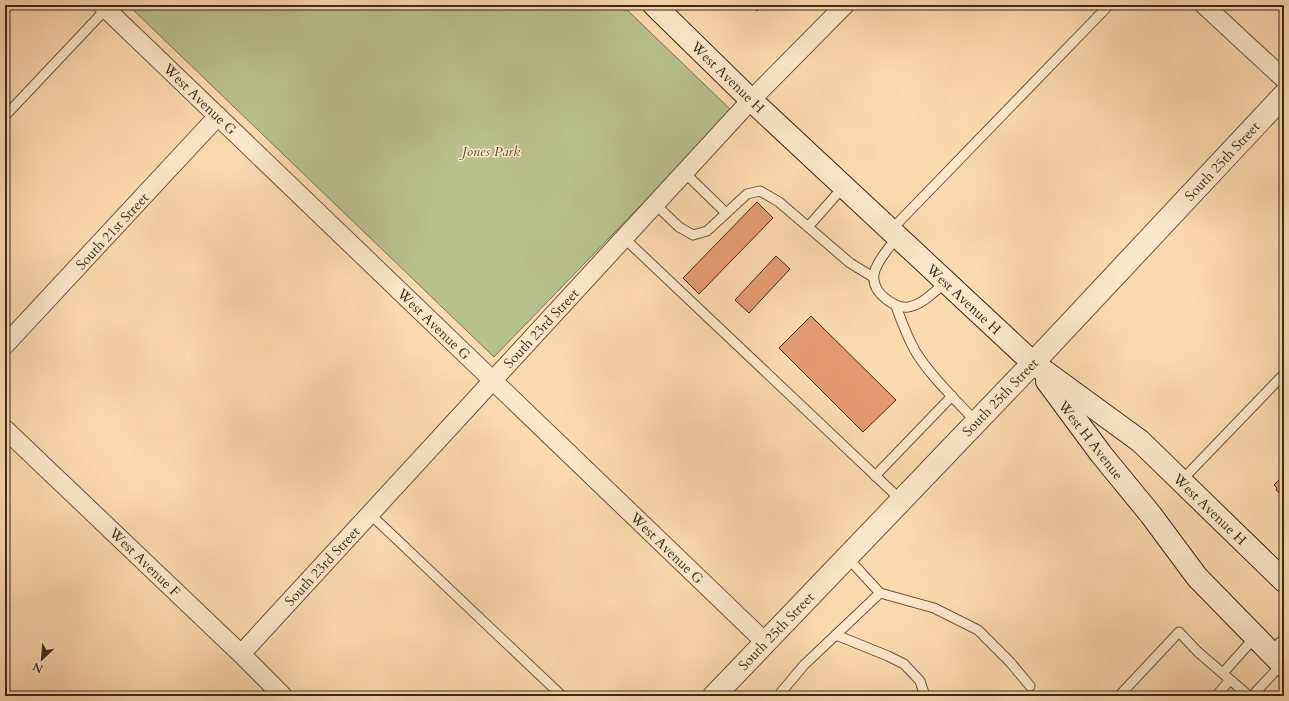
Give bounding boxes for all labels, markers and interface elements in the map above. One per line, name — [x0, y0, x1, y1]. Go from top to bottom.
street label: West Avenue H — [686, 37, 769, 118]
street label: West Avenue G — [158, 59, 240, 139]
street label: South 25th Street — [1181, 117, 1264, 205]
park label: Jones Park — [459, 142, 520, 161]
street label: South 21st Street — [72, 188, 153, 274]
street label: West Avenue H — [922, 259, 1005, 339]
street label: West Avenue G — [392, 284, 474, 364]
street label: South 23rd Street — [499, 284, 584, 372]
street label: South 25th Street — [958, 354, 1043, 441]
street label: West H Avenue — [1053, 396, 1128, 484]
street label: West Avenue H — [1168, 469, 1251, 550]
street label: West Avenue G — [625, 508, 707, 588]
street label: South 23rd Street — [280, 522, 365, 610]
street label: West Avenue F — [104, 523, 184, 601]
street label: South 25th Street — [734, 588, 819, 675]
north arrow — [22, 639, 62, 679]
text: N — [30, 659, 45, 676]

